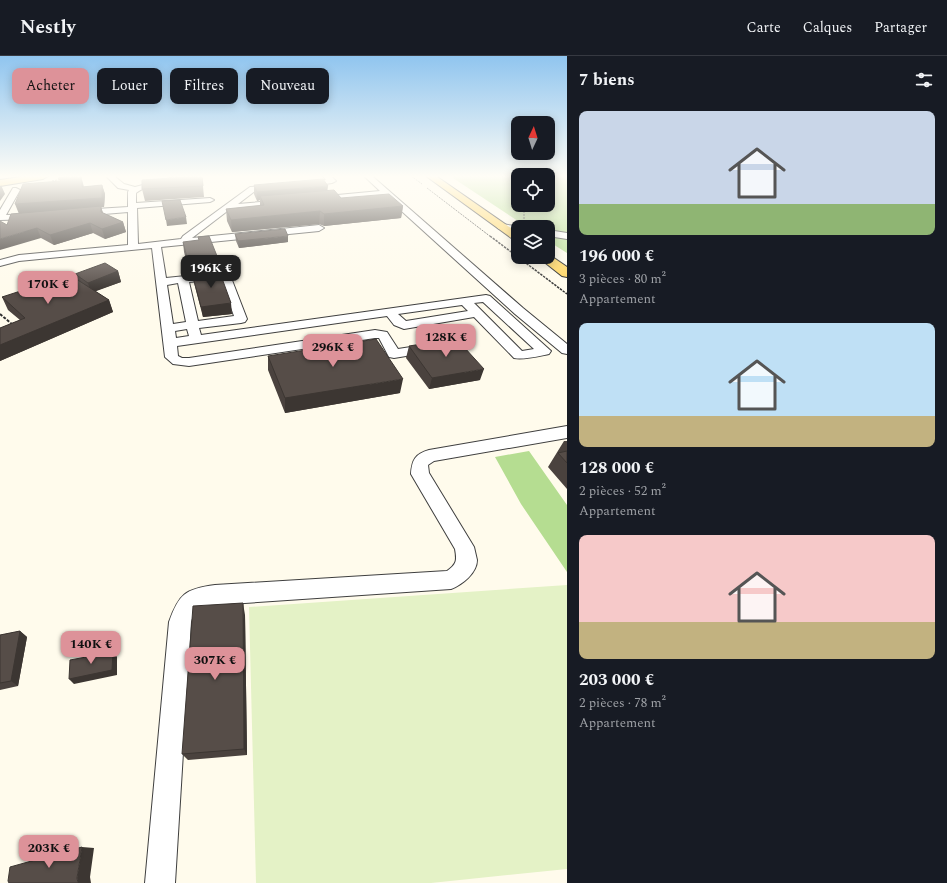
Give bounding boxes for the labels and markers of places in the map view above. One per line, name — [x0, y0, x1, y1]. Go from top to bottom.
pin: 196K € — [178, 255, 244, 289]
pin: 170K € — [15, 271, 81, 305]
pin: 128K € — [413, 324, 479, 358]
pin: 296K € — [300, 334, 366, 368]
pin: 140K € — [58, 631, 124, 665]
pin: 307K € — [182, 647, 248, 681]
pin: 203K € — [16, 835, 82, 869]

